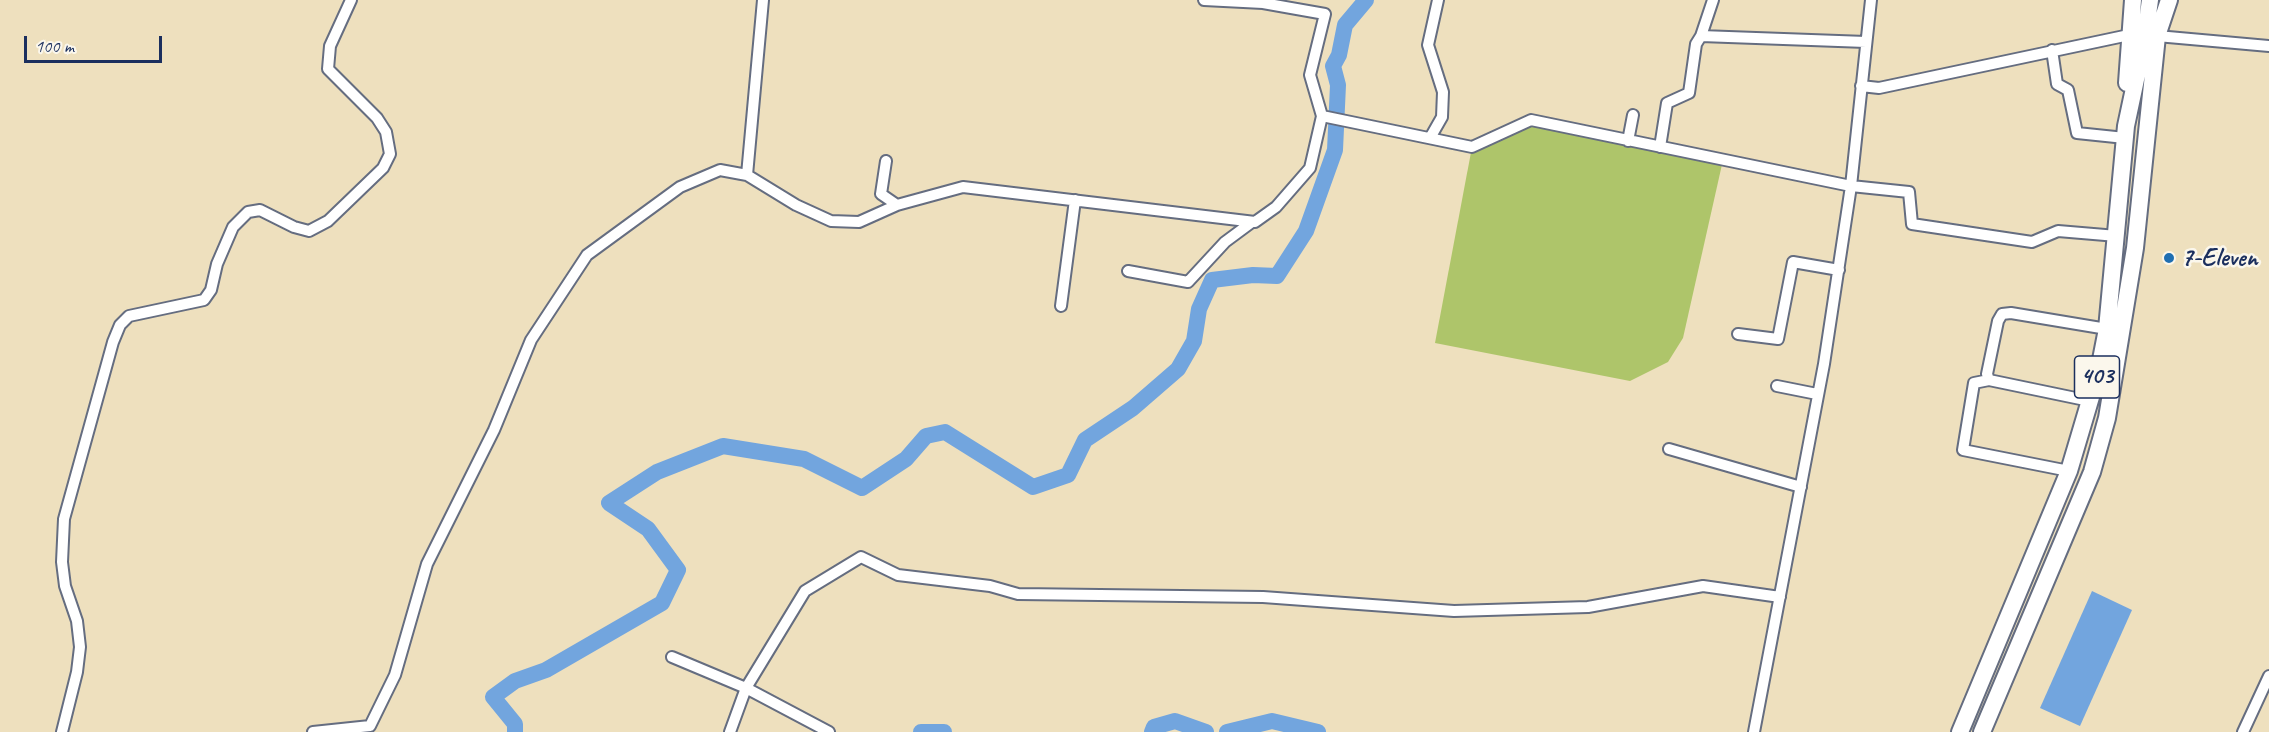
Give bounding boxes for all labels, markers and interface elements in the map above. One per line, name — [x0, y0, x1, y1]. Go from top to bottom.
scale bar — [27, 24, 165, 62]
text: 100 m — [35, 35, 74, 57]
place label: 7-Eleven — [2181, 242, 2257, 274]
marker: 7-Eleven — [2162, 251, 2176, 265]
road number: 403 — [2074, 356, 2120, 398]

